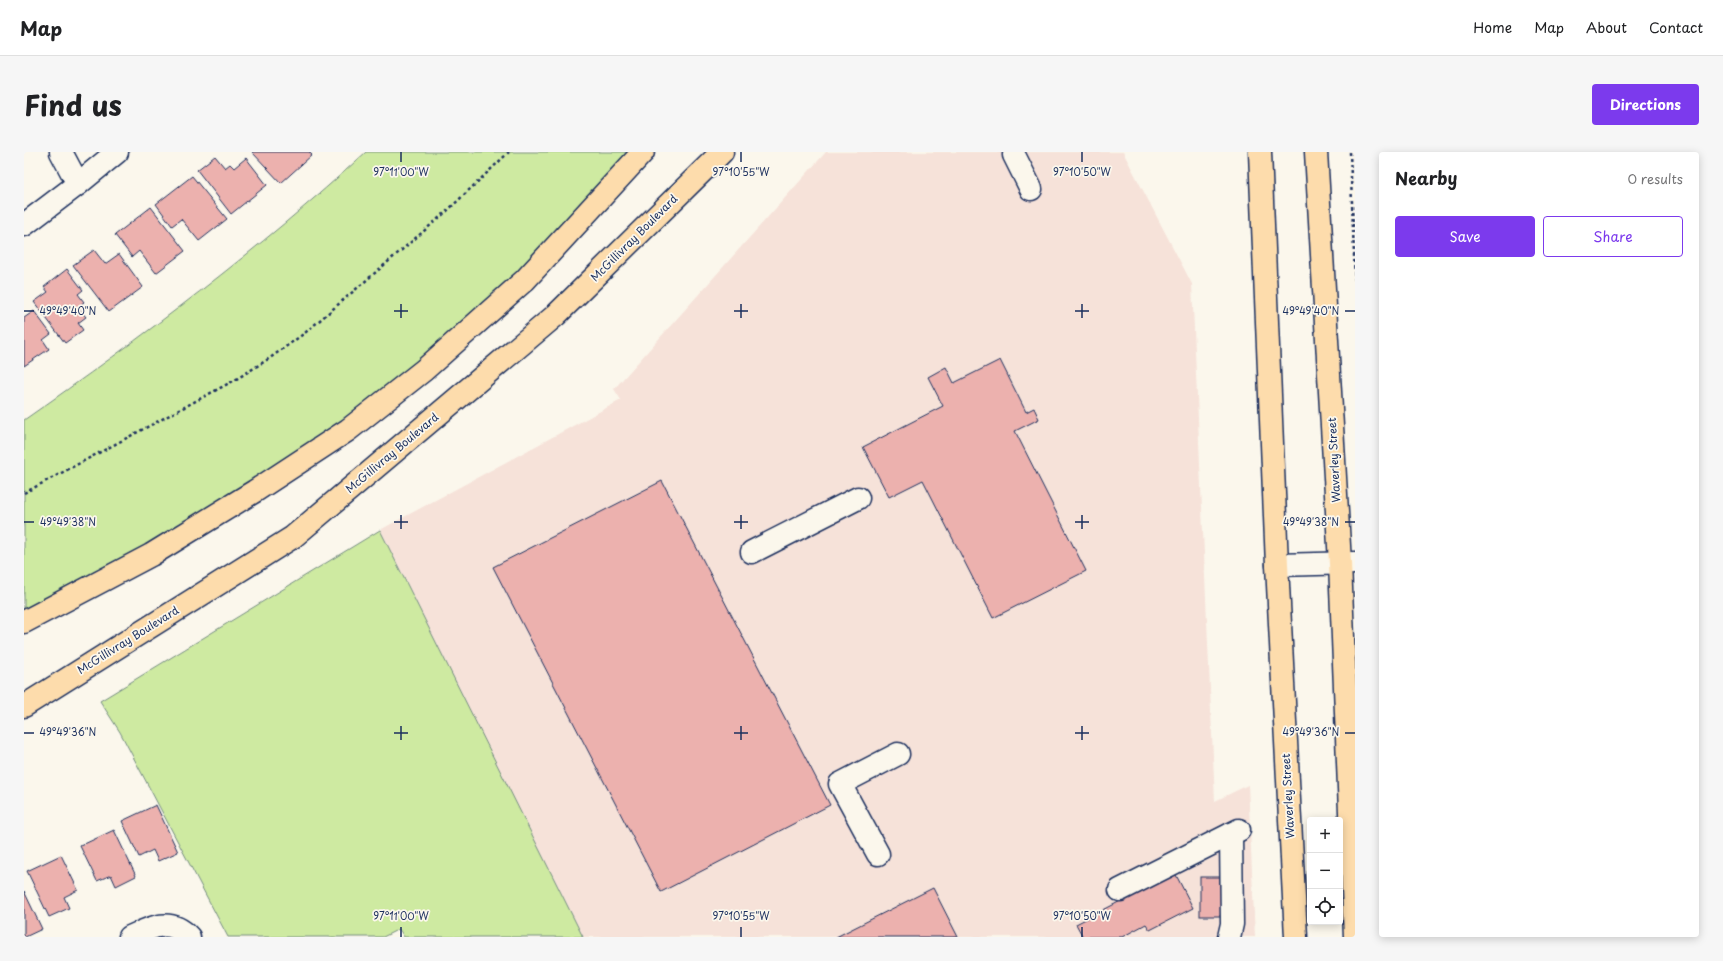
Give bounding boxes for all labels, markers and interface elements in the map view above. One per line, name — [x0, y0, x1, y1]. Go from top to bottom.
text: Map — [20, 14, 62, 42]
text: Home — [1473, 17, 1512, 38]
text: Map — [1534, 17, 1564, 38]
text: About — [1586, 17, 1627, 38]
text: Contact — [1649, 17, 1703, 38]
text: Find us — [24, 83, 122, 126]
button: Directions — [1592, 84, 1699, 125]
text: 97°11'00"W — [373, 164, 429, 179]
text: 97°10'55"W — [712, 164, 770, 179]
text: 97°10'50"W — [1053, 164, 1112, 179]
text: Nearby — [1395, 165, 1457, 191]
text: 0 results — [1628, 169, 1683, 188]
street label: McGillivray Boulevard — [586, 190, 681, 285]
button: Save — [1395, 216, 1535, 257]
button: Share — [1543, 216, 1683, 257]
text: 49°49'40"N — [40, 303, 97, 318]
text: 49°49'40"N — [1283, 303, 1340, 318]
street label: McGillivray Boulevard — [341, 408, 442, 497]
street label: Waverley Street — [1323, 417, 1344, 503]
text: 49°49'38"N — [40, 514, 96, 529]
text: 49°49'38"N — [1283, 514, 1339, 529]
street label: McGillivray Boulevard — [74, 601, 182, 678]
text: 49°49'36"N — [40, 724, 97, 739]
text: 49°49'36"N — [1283, 724, 1340, 739]
street label: Waverley Street — [1277, 753, 1298, 839]
map controls — [1307, 817, 1343, 925]
button: + — [1307, 817, 1343, 853]
button: − — [1307, 853, 1343, 889]
button: locate — [1307, 889, 1343, 925]
text: 97°11'00"W — [373, 908, 429, 923]
text: 97°10'55"W — [712, 908, 770, 923]
text: 97°10'50"W — [1053, 908, 1112, 923]

